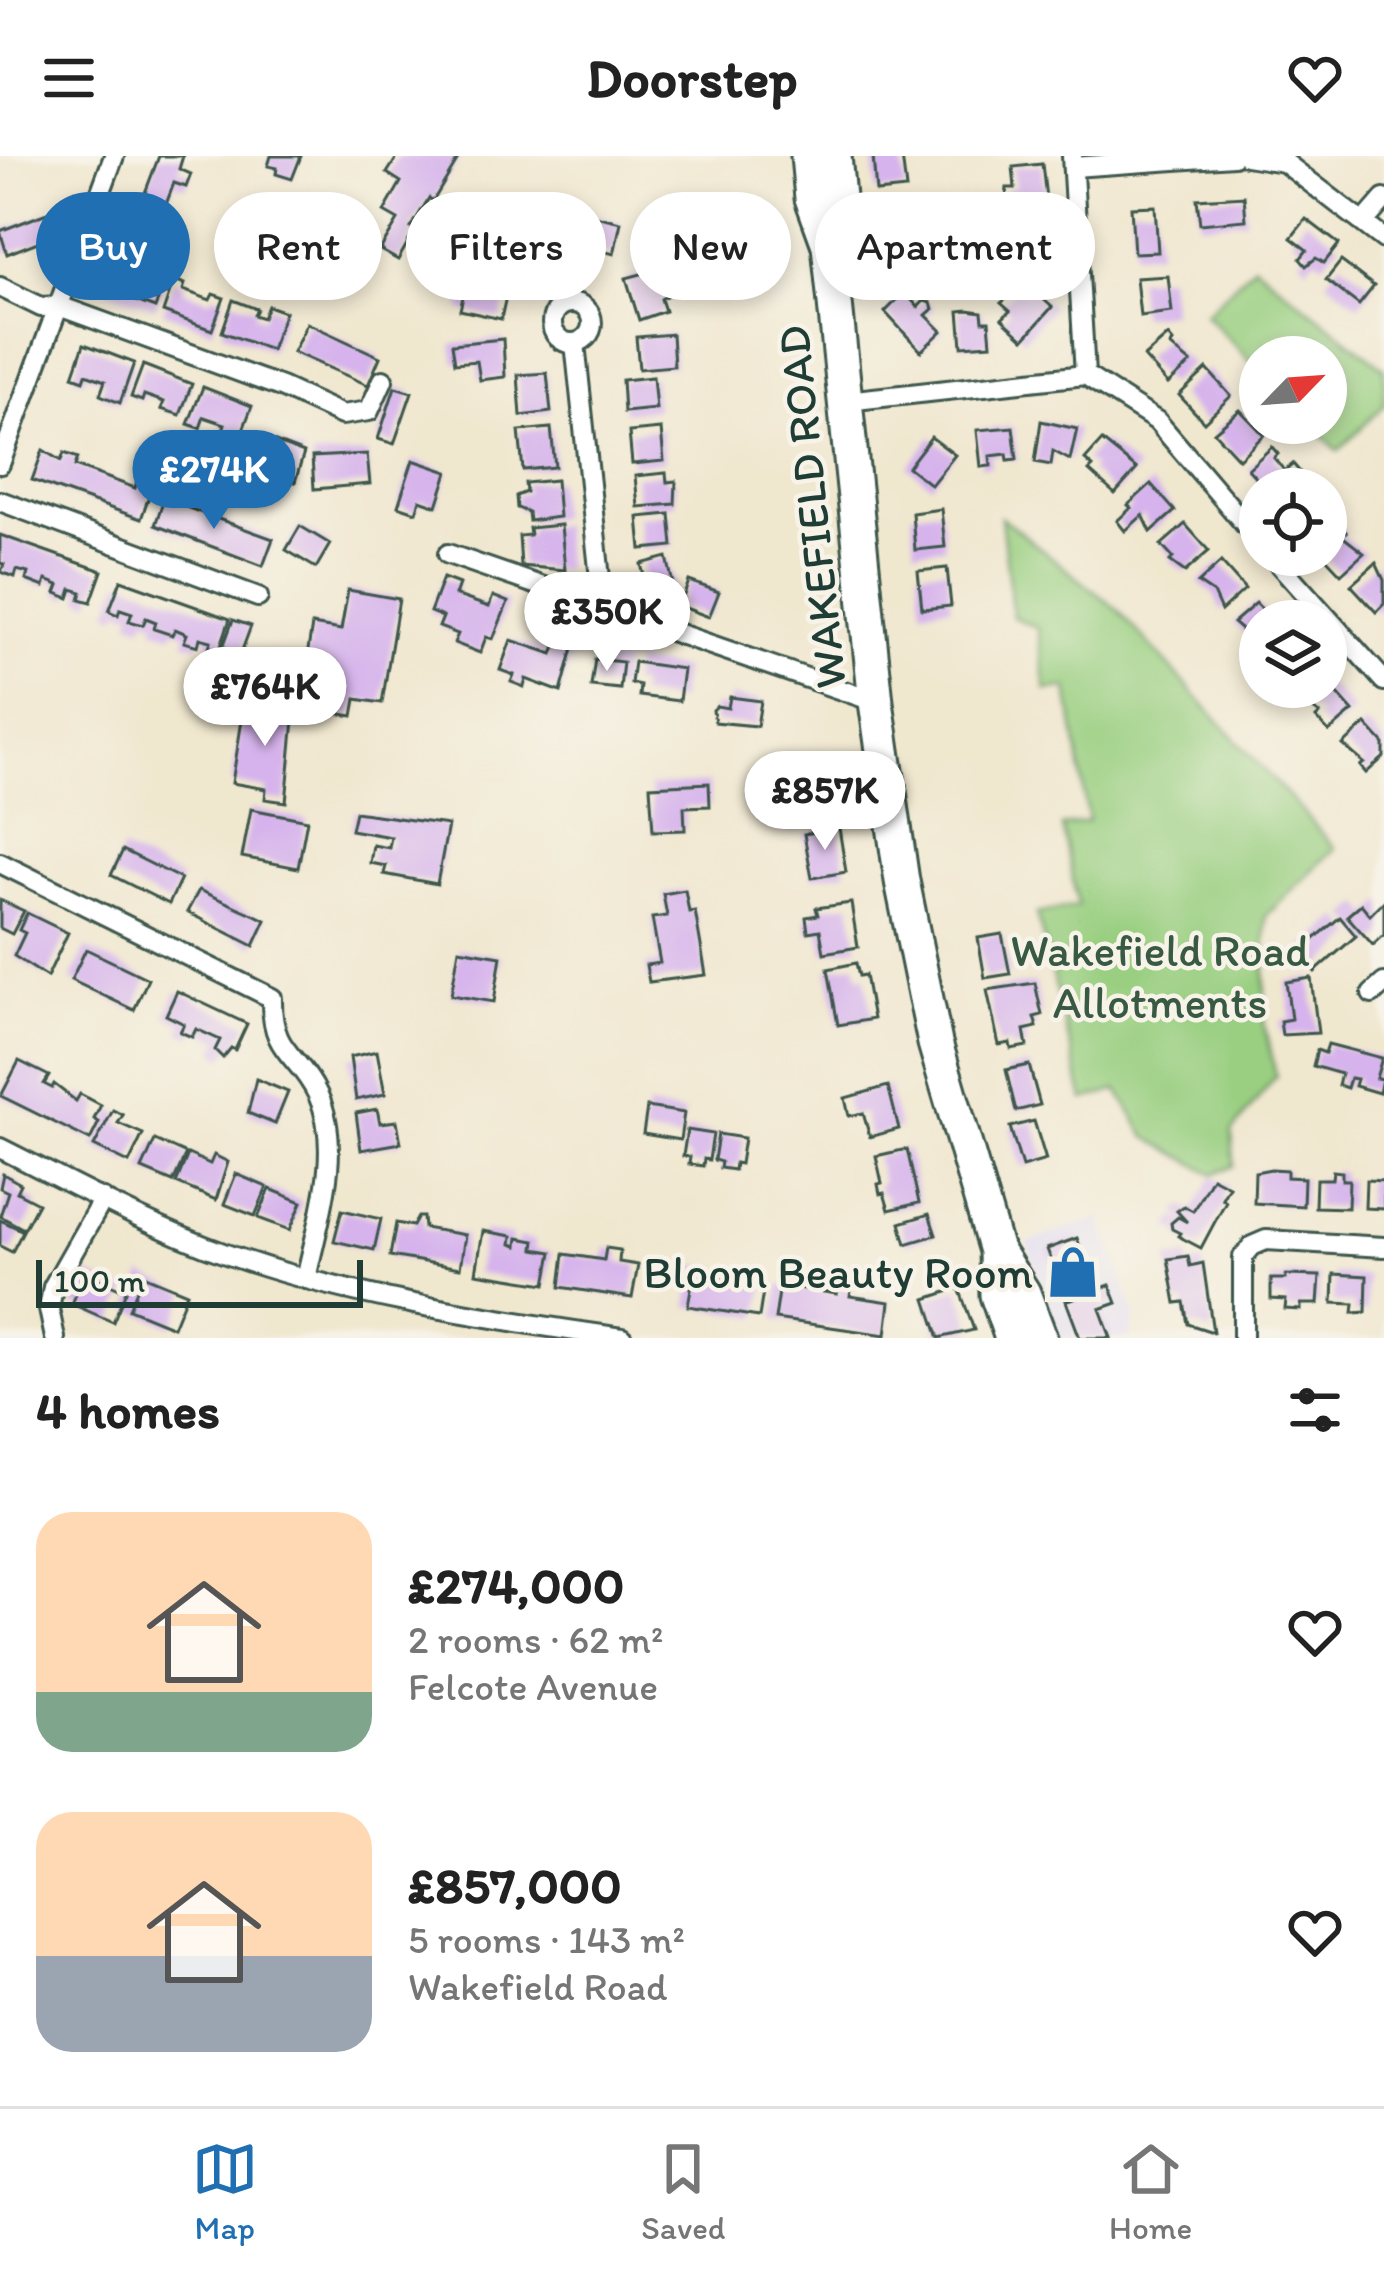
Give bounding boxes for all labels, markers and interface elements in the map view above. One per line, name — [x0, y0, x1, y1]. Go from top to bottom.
icon: menu — [36, 45, 102, 111]
icon: heart — [1282, 45, 1348, 111]
text: Doorstep — [586, 46, 798, 111]
chip: Buy — [36, 192, 190, 300]
chip: Rent — [214, 192, 382, 300]
chip: Filters — [406, 192, 606, 300]
chip: New — [630, 192, 791, 300]
chip: Apartment — [815, 192, 1095, 300]
street label: WAKEFIELD ROAD — [765, 323, 857, 691]
north arrow — [1239, 336, 1347, 444]
map controls — [1239, 336, 1347, 708]
pin: £274K — [130, 430, 298, 532]
text: £274K — [159, 445, 269, 492]
button: locate — [1239, 468, 1347, 576]
pin: £350K — [523, 572, 691, 674]
text: £350K — [551, 587, 663, 634]
button: layers — [1239, 600, 1347, 708]
pin: £764K — [181, 647, 349, 749]
text: £764K — [210, 662, 320, 709]
pin: £857K — [741, 751, 909, 853]
text: £857K — [772, 766, 878, 813]
park label: Wakefield Road Allotments — [1010, 923, 1310, 1029]
shop icon: Bloom Beauty Room — [1044, 1243, 1102, 1301]
place label: Bloom Beauty Room — [643, 1245, 1033, 1299]
scale bar — [36, 1254, 363, 1307]
text: 100 m — [54, 1261, 145, 1300]
icon: filters — [1282, 1377, 1348, 1443]
text: 4 homes — [36, 1380, 220, 1441]
text: £274,000 — [408, 1555, 624, 1616]
icon: home — [132, 1560, 276, 1704]
icon: heart — [1282, 1599, 1348, 1665]
text: 2 rooms · 62 m² — [408, 1616, 663, 1663]
text: Felcote Avenue — [408, 1663, 658, 1710]
text: £857,000 — [408, 1855, 622, 1916]
icon: home — [132, 1860, 276, 2004]
icon: heart — [1282, 1899, 1348, 1965]
text: 5 rooms · 143 m² — [408, 1916, 685, 1963]
text: Wakefield Road — [408, 1963, 668, 2010]
tab: Map — [192, 2136, 258, 2247]
tab: Saved — [641, 2136, 726, 2247]
tab: Home — [1109, 2136, 1192, 2247]

